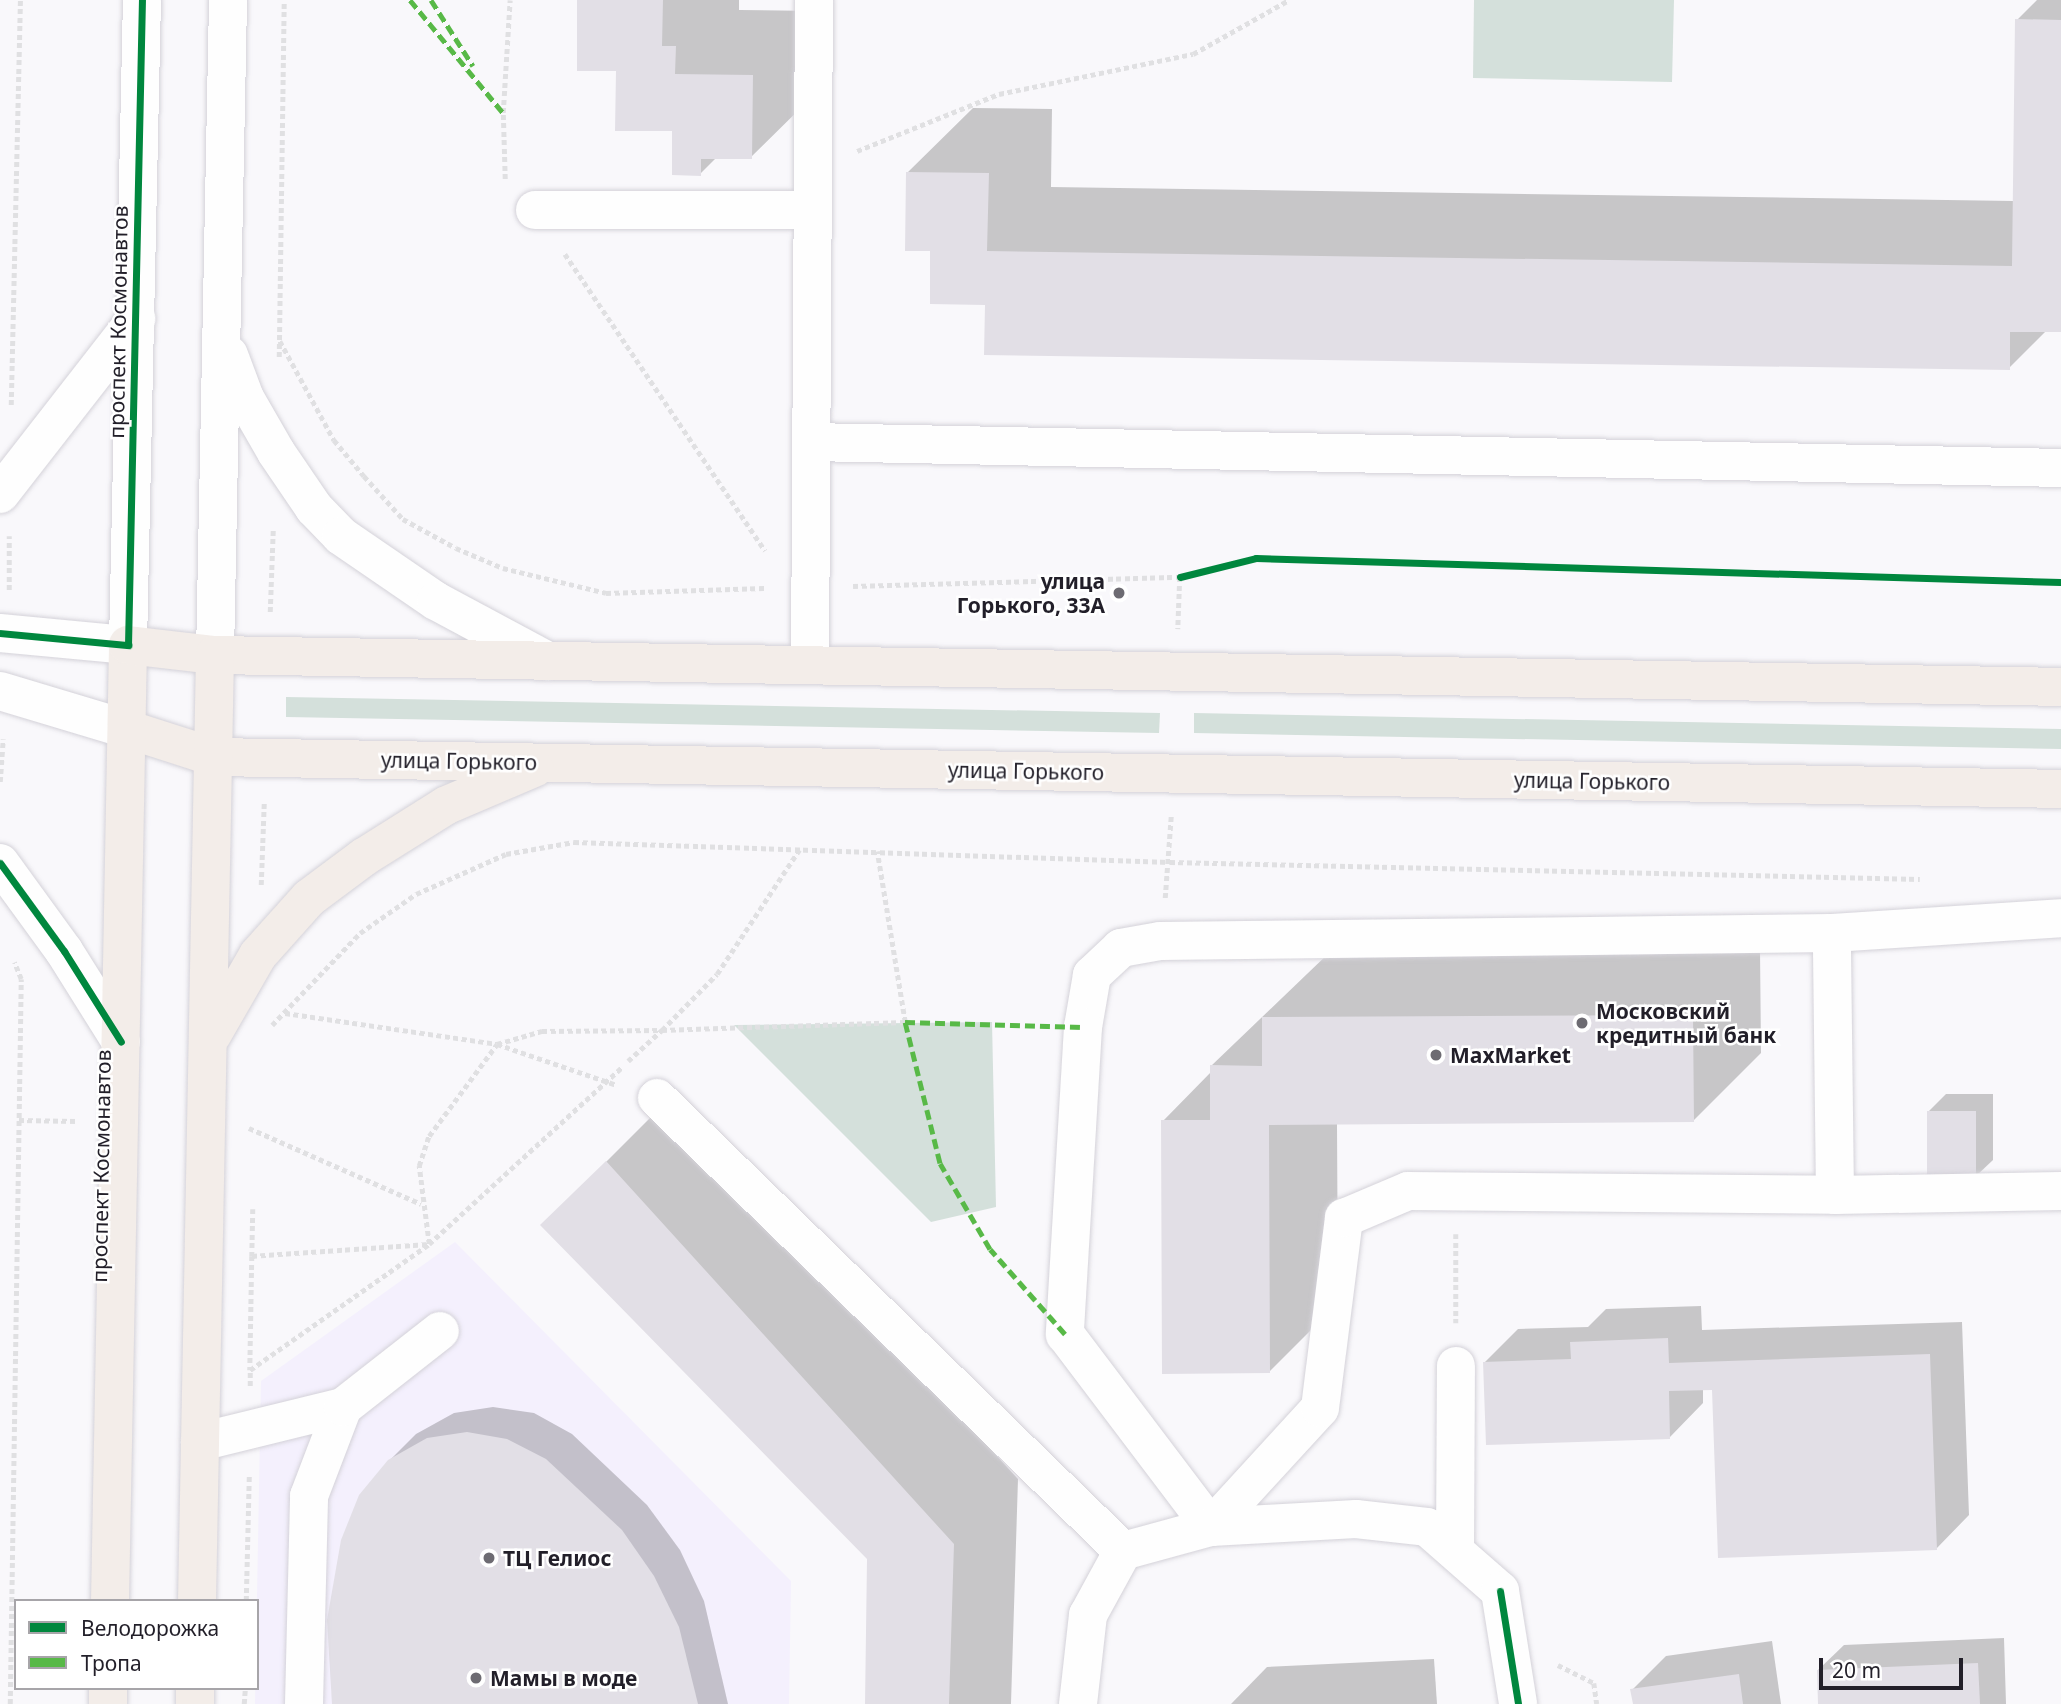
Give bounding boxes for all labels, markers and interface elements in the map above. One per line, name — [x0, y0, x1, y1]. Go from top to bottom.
street label: проспект Космонавтов — [103, 205, 133, 439]
place label: улица Горького, 33А — [957, 568, 1105, 618]
marker: улица Горького, 33А — [1111, 585, 1127, 601]
street label: улица Горького — [381, 747, 537, 775]
street label: улица Горького — [948, 757, 1104, 785]
street label: улица Горького — [1514, 767, 1670, 795]
place label: Московский кредитный банк — [1596, 998, 1776, 1048]
marker: Московский кредитный банк — [1574, 1015, 1590, 1031]
place label: MaxMarket — [1450, 1042, 1571, 1068]
marker: MaxMarket — [1428, 1047, 1444, 1063]
street label: проспект Космонавтов — [86, 1049, 116, 1283]
place label: ТЦ Гелиос — [503, 1545, 611, 1571]
marker: ТЦ Гелиос — [481, 1550, 497, 1566]
legend — [14, 1599, 259, 1690]
text: Велодорожка — [81, 1614, 219, 1642]
scale bar — [1823, 1644, 1966, 1688]
text: Тропа — [81, 1649, 142, 1677]
text: 20 m — [1832, 1656, 1881, 1684]
place label: Мамы в моде — [490, 1665, 637, 1691]
marker: Мамы в моде — [468, 1670, 484, 1686]

